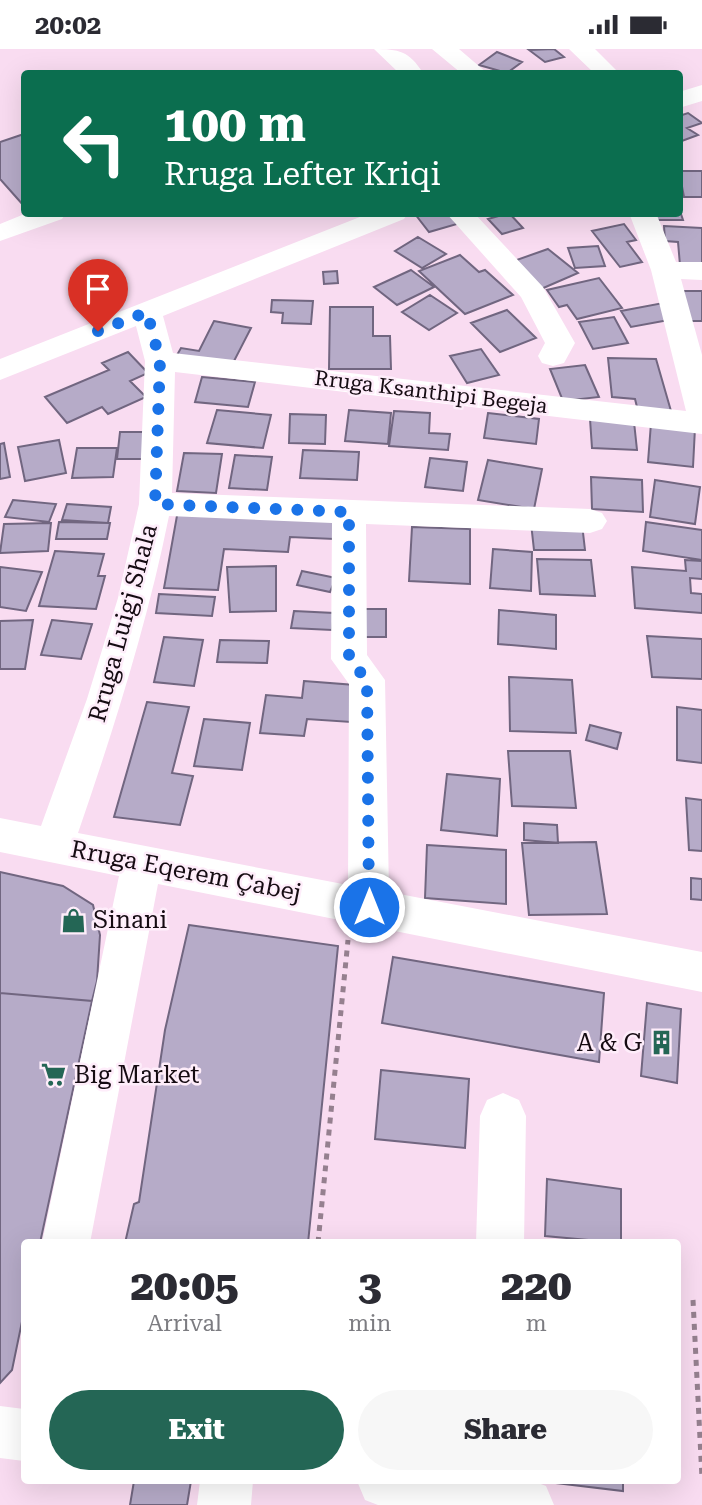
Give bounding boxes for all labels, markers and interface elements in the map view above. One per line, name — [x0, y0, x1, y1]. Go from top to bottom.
text: 20:02 — [35, 10, 101, 40]
text: 100 m — [164, 96, 306, 153]
icon: left — [49, 98, 140, 189]
text: Rruga Lefter Kriqi — [164, 155, 441, 193]
pin — [68, 259, 128, 331]
icon: arrive — [79, 270, 117, 308]
street label: Rruga Ksanthipi Begeja — [313, 366, 550, 418]
street label: Rruga Luigj Shala — [83, 521, 163, 725]
street label: Rruga Eqerem Çabej — [68, 835, 304, 907]
position arrow — [332, 870, 406, 944]
shop icon: Sinani — [59, 906, 87, 934]
place label: Sinani — [93, 906, 168, 934]
place label: A & G — [577, 1029, 642, 1057]
building icon: A & G — [648, 1029, 676, 1057]
supermarket icon: Big Market — [40, 1061, 68, 1089]
place label: Big Market — [74, 1061, 200, 1089]
text: 20:05 — [131, 1261, 239, 1310]
text: 3 — [358, 1261, 382, 1310]
text: 220 — [501, 1261, 571, 1310]
text: Arrival — [147, 1310, 222, 1337]
text: min — [348, 1310, 391, 1337]
text: m — [526, 1310, 547, 1337]
button: Exit — [49, 1390, 344, 1470]
button: Share — [358, 1390, 653, 1470]

